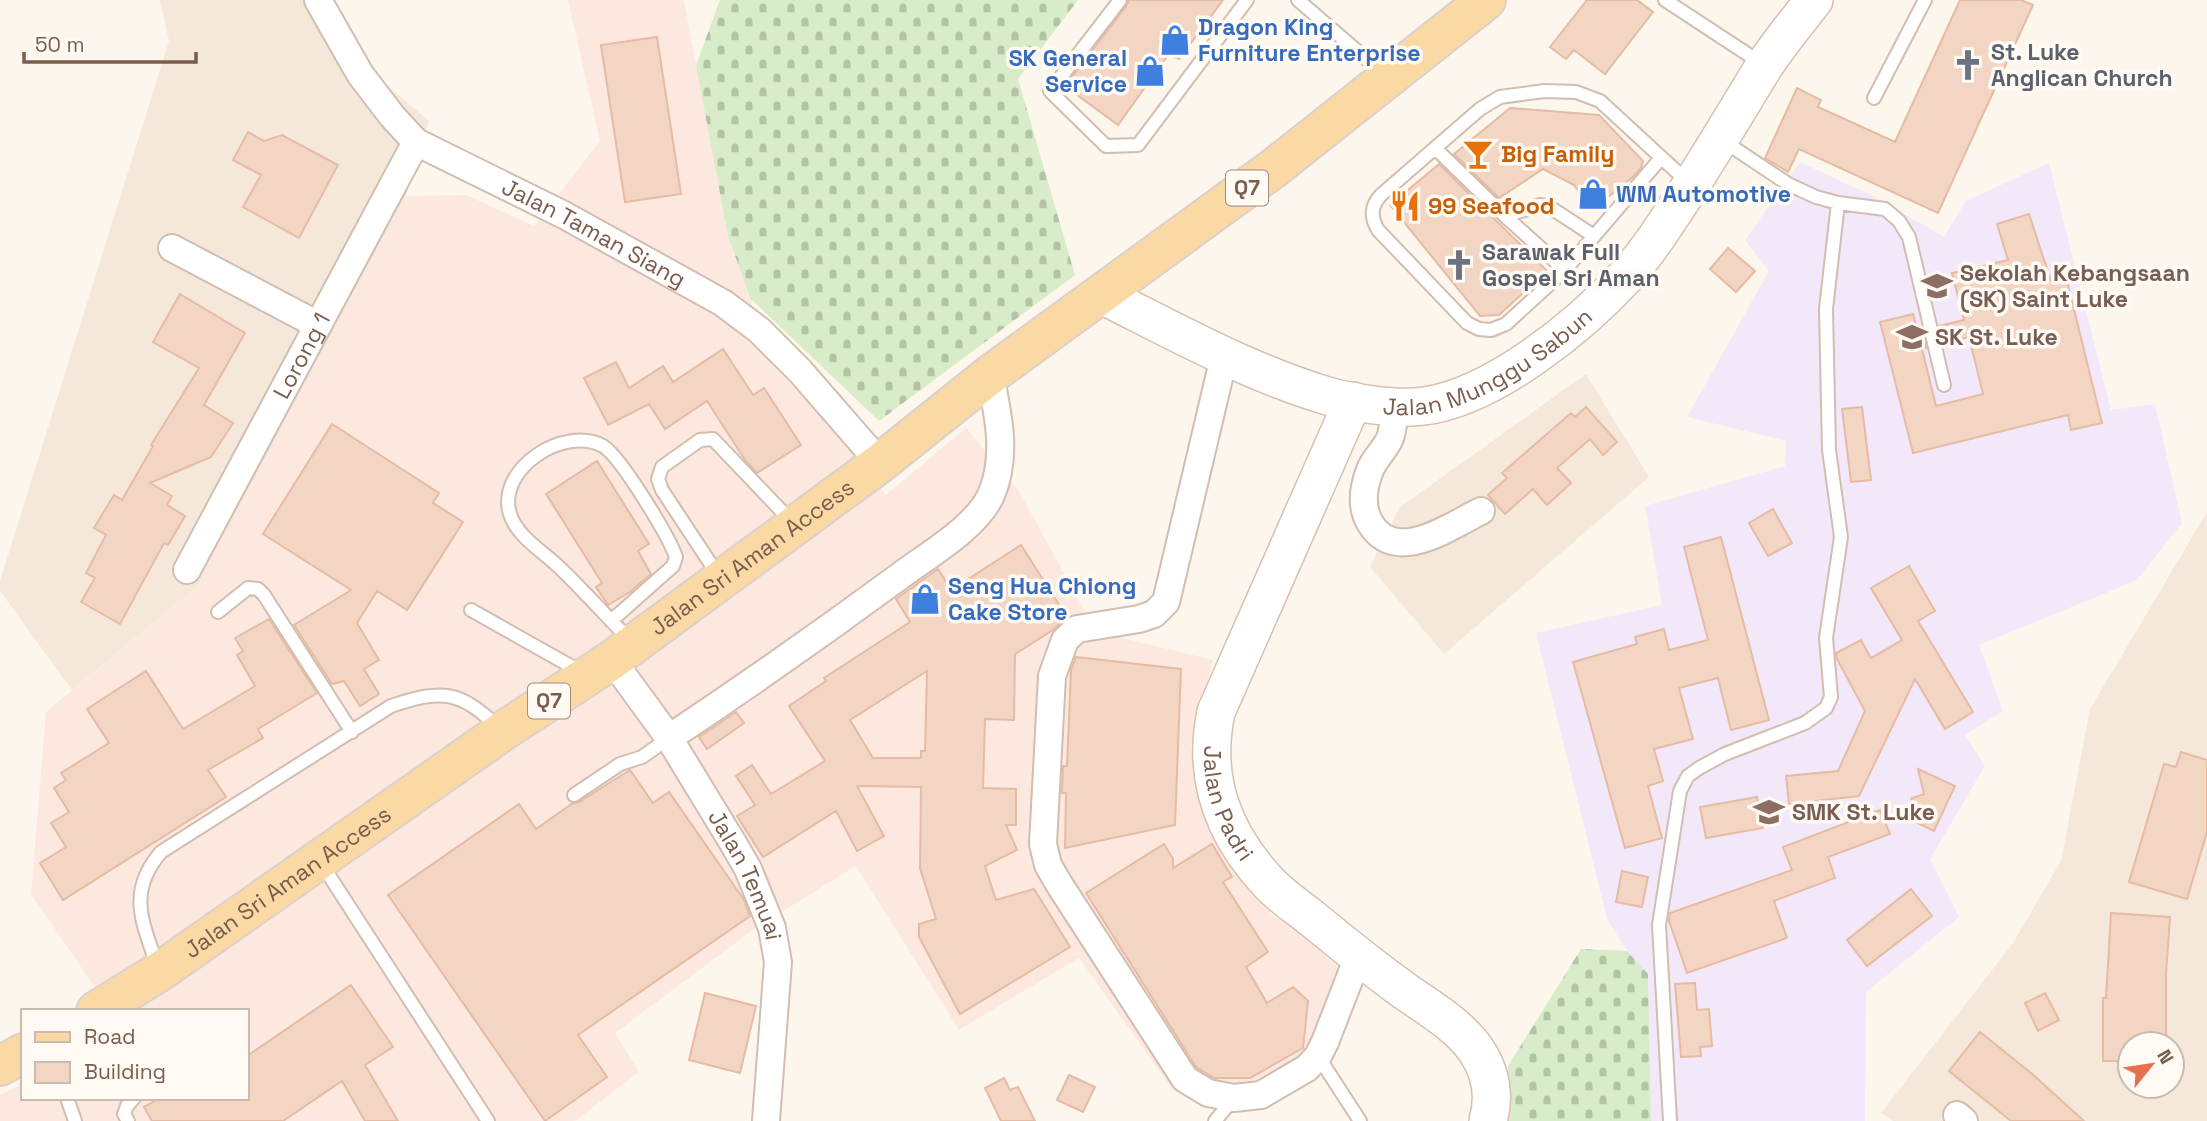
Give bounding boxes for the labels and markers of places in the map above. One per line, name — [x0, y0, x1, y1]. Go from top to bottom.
place label: Dragon King Furniture Enterprise — [1198, 12, 1421, 68]
shop icon: Dragon King Furniture Enterprise — [1158, 23, 1192, 57]
place label: St. Luke Anglican Church — [1991, 37, 2173, 93]
place label: SK General Service — [1009, 43, 1127, 99]
church icon: St. Luke Anglican Church — [1951, 48, 1985, 82]
shop icon: SK General Service — [1133, 54, 1167, 88]
bar icon: Big Family — [1461, 137, 1495, 171]
place label: Big Family — [1501, 139, 1614, 169]
shop icon: WM Automotive — [1576, 177, 1610, 211]
place label: WM Automotive — [1616, 179, 1791, 209]
restaurant icon: 99 Seafood — [1388, 189, 1422, 223]
place label: 99 Seafood — [1428, 191, 1554, 221]
place label: Sarawak Full Gospel Sri Aman — [1482, 237, 1660, 293]
church icon: Sarawak Full Gospel Sri Aman — [1442, 248, 1476, 282]
place label: Sekolah Kebangsaan (SK) Saint Luke — [1960, 258, 2190, 314]
school or university icon: Sekolah Kebangsaan (SK) Saint Luke — [1920, 269, 1954, 303]
school or university icon: SK St. Luke — [1895, 320, 1929, 354]
place label: SK St. Luke — [1935, 322, 2058, 352]
place label: Seng Hua Chiong Cake Store — [948, 571, 1136, 627]
shop icon: Seng Hua Chiong Cake Store — [908, 582, 942, 616]
school or university icon: SMK St. Luke — [1752, 795, 1786, 829]
place label: SMK St. Luke — [1792, 797, 1935, 827]

